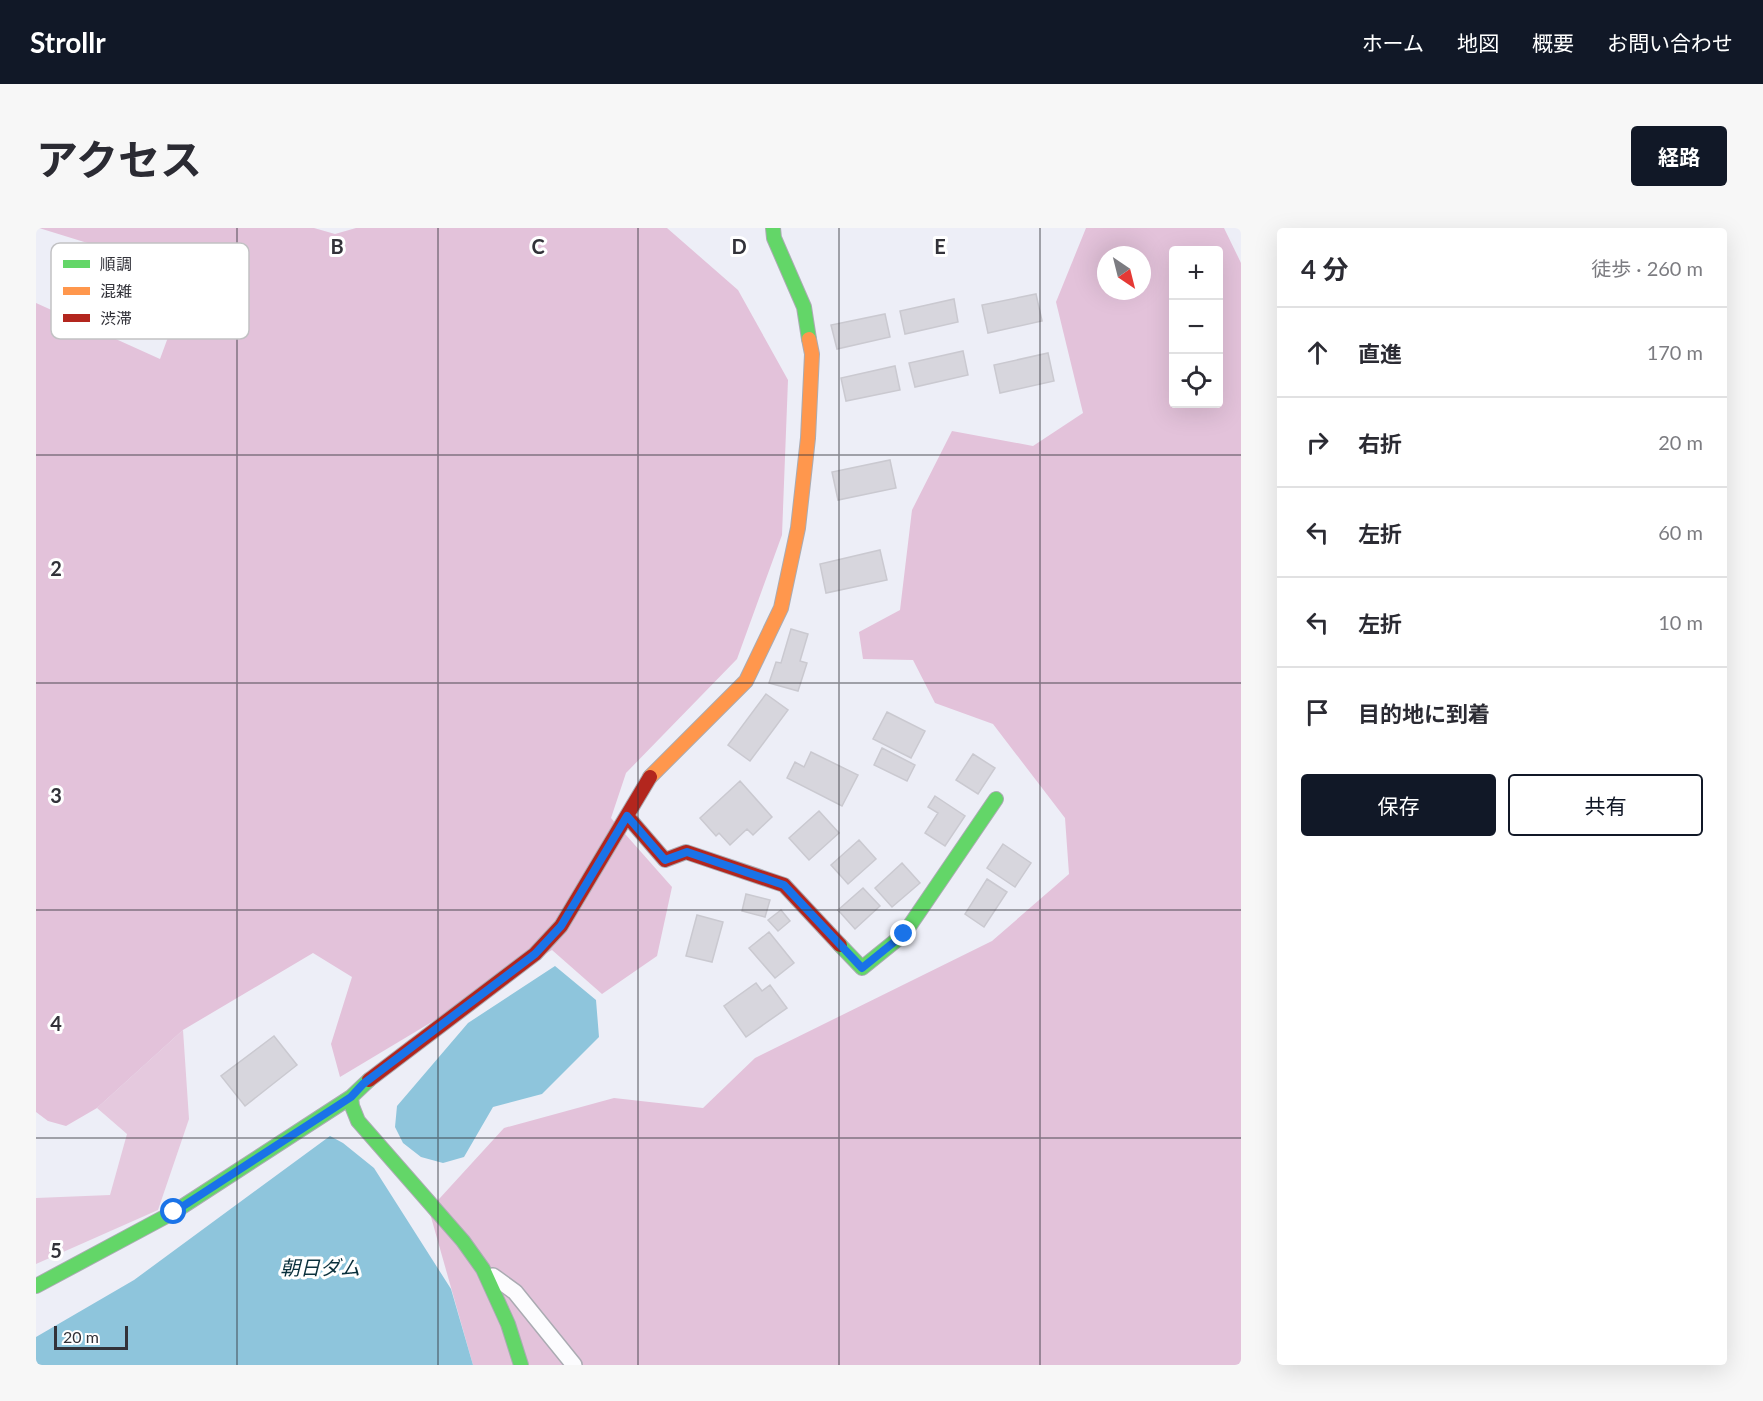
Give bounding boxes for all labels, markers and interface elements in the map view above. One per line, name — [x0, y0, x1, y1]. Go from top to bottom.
text: Strollr — [30, 25, 106, 59]
text: ホーム — [1362, 30, 1424, 55]
text: 地図 — [1457, 30, 1499, 55]
text: 概要 — [1532, 30, 1574, 55]
text: お問い合わせ — [1607, 30, 1733, 55]
button: 経路 — [1631, 126, 1727, 186]
text: アクセス — [36, 134, 202, 184]
text: B — [330, 234, 344, 258]
text: C — [531, 234, 545, 258]
text: D — [731, 234, 747, 258]
text: E — [934, 234, 946, 258]
legend — [51, 243, 249, 339]
north arrow — [1097, 246, 1151, 300]
map controls — [1169, 246, 1223, 408]
button: + — [1169, 246, 1223, 300]
text: 4 分 — [1301, 253, 1348, 285]
text: 順調 — [100, 254, 132, 273]
text: 徒歩 · 260 m — [1591, 256, 1703, 280]
text: 混雑 — [100, 281, 132, 300]
button: − — [1169, 300, 1223, 354]
text: 渋滞 — [100, 308, 132, 327]
icon: ahead — [1301, 336, 1334, 369]
text: 直進 — [1358, 340, 1402, 367]
text: 170 m — [1647, 340, 1703, 364]
button: locate — [1169, 354, 1223, 408]
icon: right — [1301, 426, 1334, 459]
text: 右折 — [1358, 430, 1402, 457]
text: 20 m — [1658, 430, 1703, 454]
icon: left — [1301, 516, 1334, 549]
text: 左折 — [1358, 520, 1402, 547]
text: 60 m — [1658, 520, 1703, 544]
text: 2 — [50, 556, 62, 580]
icon: left — [1301, 606, 1334, 639]
text: 左折 — [1358, 610, 1402, 637]
text: 10 m — [1658, 610, 1703, 634]
icon: arrive — [1301, 696, 1334, 729]
text: 目的地に到着 — [1358, 700, 1490, 727]
button: 保存 — [1301, 774, 1496, 836]
button: 共有 — [1508, 774, 1703, 836]
text: 3 — [50, 783, 62, 807]
route end — [890, 920, 916, 946]
text: 4 — [50, 1011, 62, 1035]
route start — [160, 1198, 186, 1224]
text: 5 — [50, 1238, 62, 1262]
water label: 朝日ダム — [280, 1255, 360, 1279]
scale bar — [54, 1323, 128, 1350]
text: 20 m — [63, 1327, 99, 1346]

